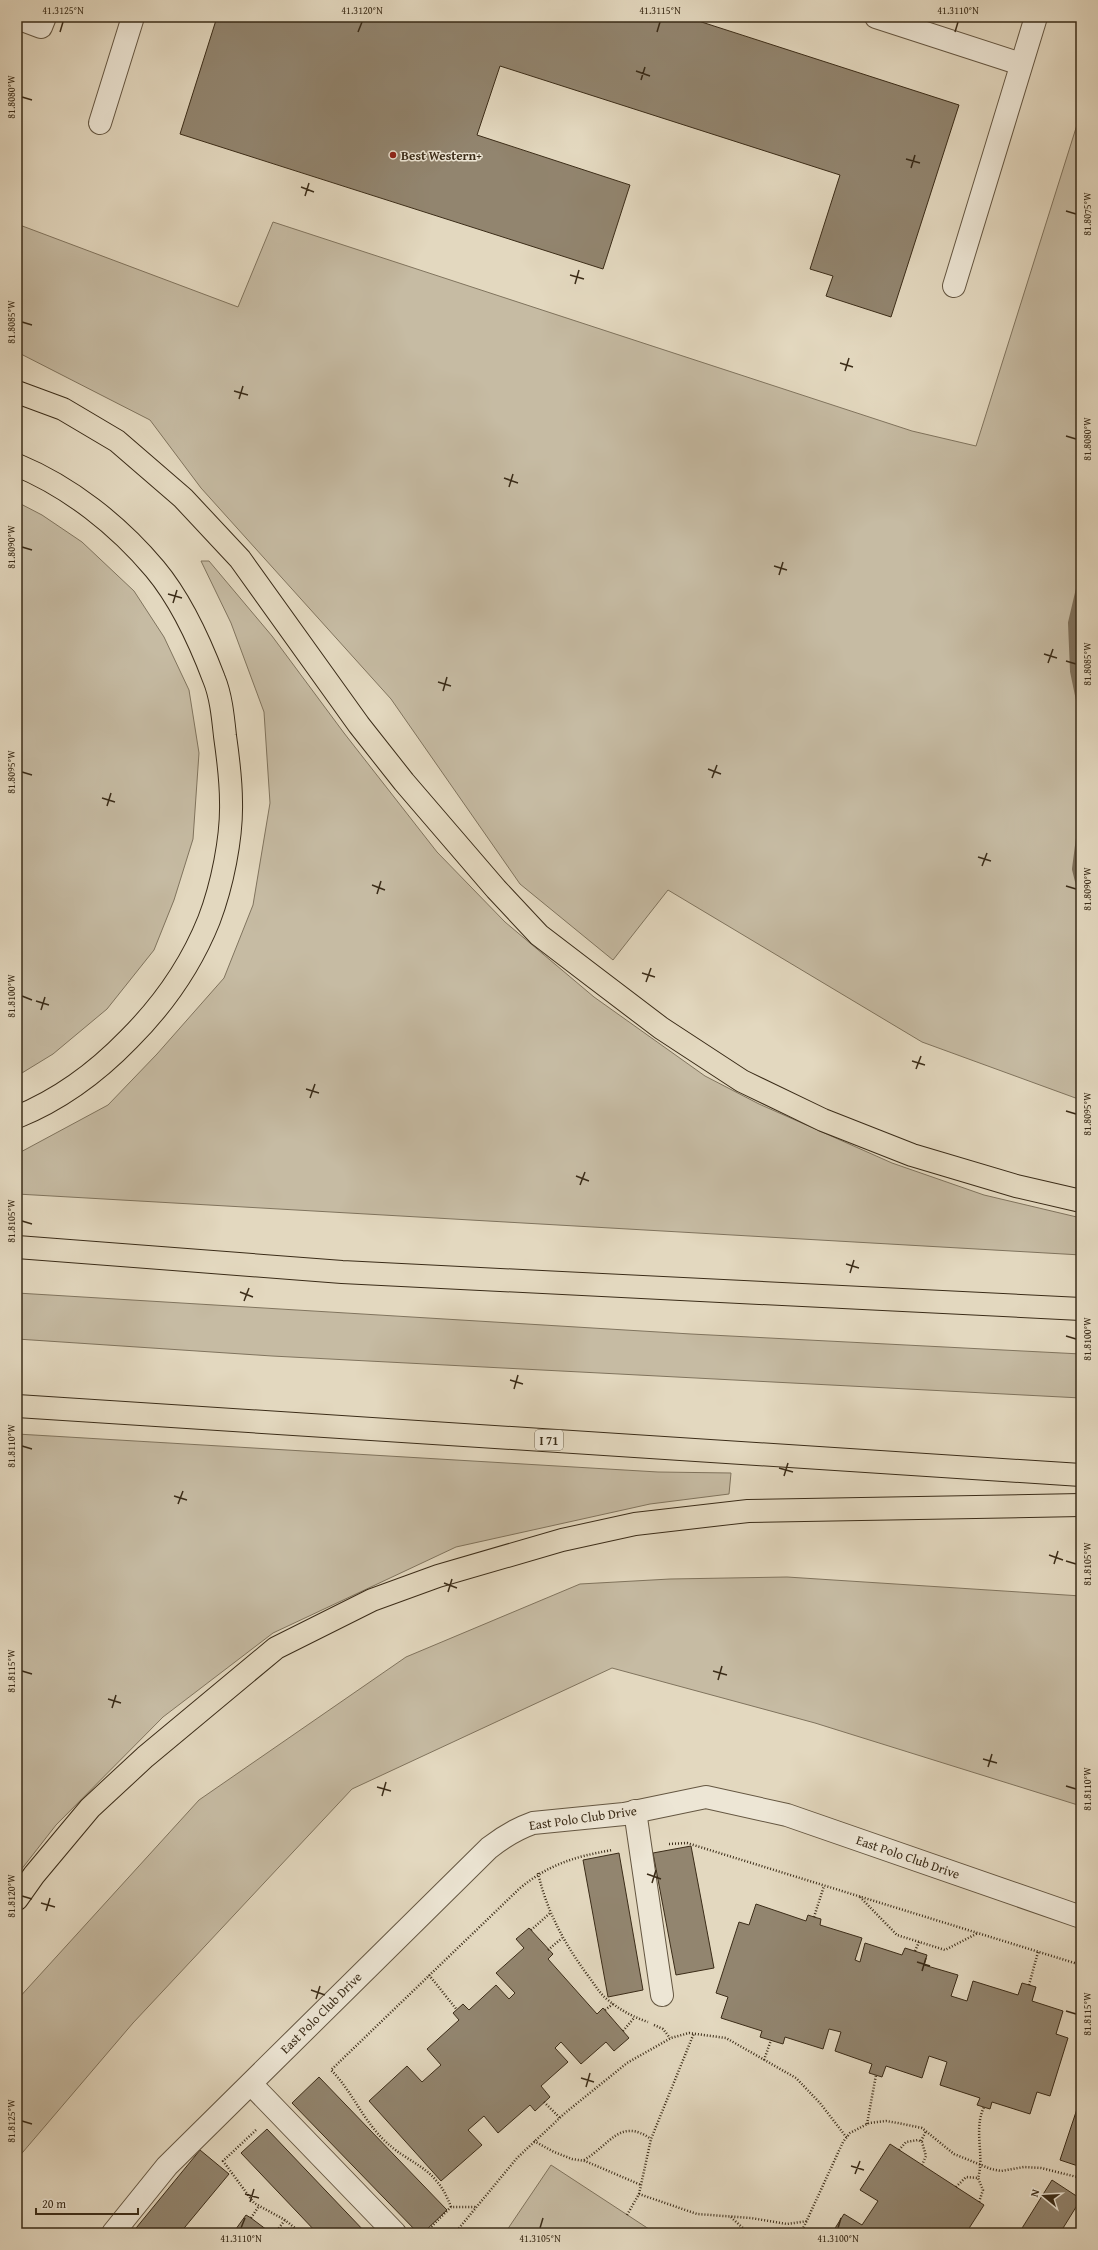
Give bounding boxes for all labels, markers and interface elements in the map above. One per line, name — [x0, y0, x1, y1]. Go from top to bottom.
text: 41.3125°N — [42, 3, 84, 18]
text: 41.3120°N — [341, 3, 383, 18]
text: 41.3115°N — [639, 3, 681, 18]
text: 41.3110°N — [937, 3, 979, 18]
text: 81.8080°W — [4, 75, 19, 119]
place label: Best Western+ — [401, 146, 482, 165]
marker: Best Western+ — [388, 150, 398, 160]
text: 81.8075°W — [1080, 192, 1095, 236]
text: 81.8085°W — [4, 300, 19, 344]
text: 81.8080°W — [1080, 417, 1095, 461]
text: 81.8090°W — [4, 525, 19, 569]
text: 81.8085°W — [1080, 642, 1095, 686]
text: 81.8095°W — [4, 750, 19, 794]
text: 81.8090°W — [1080, 867, 1095, 911]
text: 81.8100°W — [4, 974, 19, 1018]
text: 81.8095°W — [1080, 1092, 1095, 1136]
text: 81.8105°W — [4, 1199, 19, 1243]
text: 81.8100°W — [1080, 1317, 1095, 1361]
text: 81.8110°W — [4, 1424, 19, 1468]
road number: I 71 — [535, 1430, 563, 1450]
text: 81.8105°W — [1080, 1542, 1095, 1586]
text: 81.8115°W — [4, 1649, 19, 1693]
text: 81.8110°W — [1080, 1767, 1095, 1811]
street label: East Polo Club Drive — [528, 1801, 638, 1835]
street label: East Polo Club Drive — [854, 1830, 962, 1884]
text: 81.8120°W — [4, 1874, 19, 1918]
street label: East Polo Club Drive — [276, 1968, 366, 2058]
text: 81.8115°W — [1080, 1992, 1095, 2036]
text: 81.8125°W — [4, 2099, 19, 2143]
north arrow — [1024, 2176, 1064, 2216]
text: N — [1026, 2186, 1043, 2199]
scale bar — [36, 2190, 138, 2216]
text: 20 m — [42, 2195, 66, 2212]
text: 41.3110°N — [220, 2231, 262, 2246]
text: 41.3105°N — [519, 2231, 561, 2246]
text: 41.3100°N — [817, 2231, 859, 2246]

